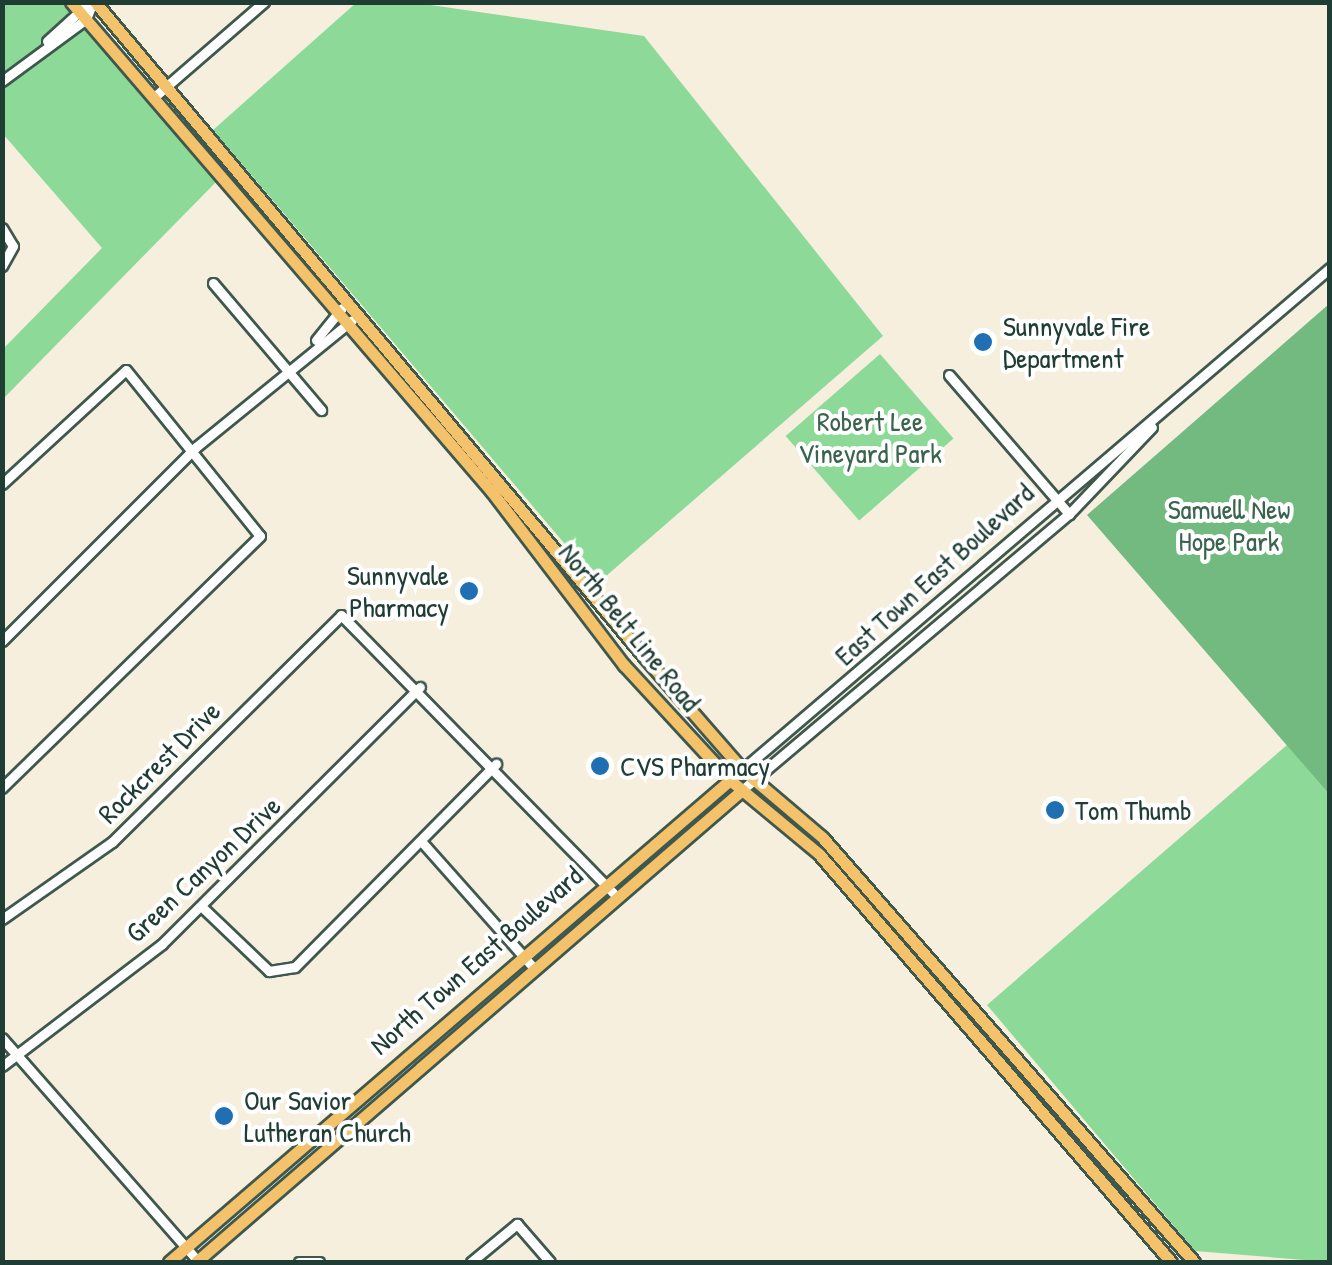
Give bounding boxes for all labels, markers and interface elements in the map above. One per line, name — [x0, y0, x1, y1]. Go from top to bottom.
place label: Sunnyvale Fire Department — [1003, 309, 1150, 375]
marker: Sunnyvale Fire Department — [972, 331, 994, 353]
park label: Robert Lee Vineyard Park — [798, 404, 942, 470]
street label: East Town East Boulevard — [828, 476, 1040, 672]
park label: Samuell New Hope Park — [1168, 492, 1290, 558]
street label: North Belt Line Road — [552, 536, 708, 718]
place label: Sunnyvale Pharmacy — [347, 558, 449, 624]
marker: Sunnyvale Pharmacy — [458, 580, 480, 602]
street label: Rockcrest Drive — [91, 694, 227, 830]
place label: CVS Pharmacy — [620, 749, 770, 783]
marker: CVS Pharmacy — [589, 755, 611, 777]
street label: Green Canyon Drive — [119, 789, 287, 949]
place label: Tom Thumb — [1075, 793, 1192, 827]
marker: Tom Thumb — [1044, 799, 1066, 821]
street label: North Town East Boulevard — [363, 859, 589, 1061]
place label: Our Savior Lutheran Church — [244, 1083, 411, 1149]
marker: Our Savior Lutheran Church — [213, 1105, 235, 1127]

